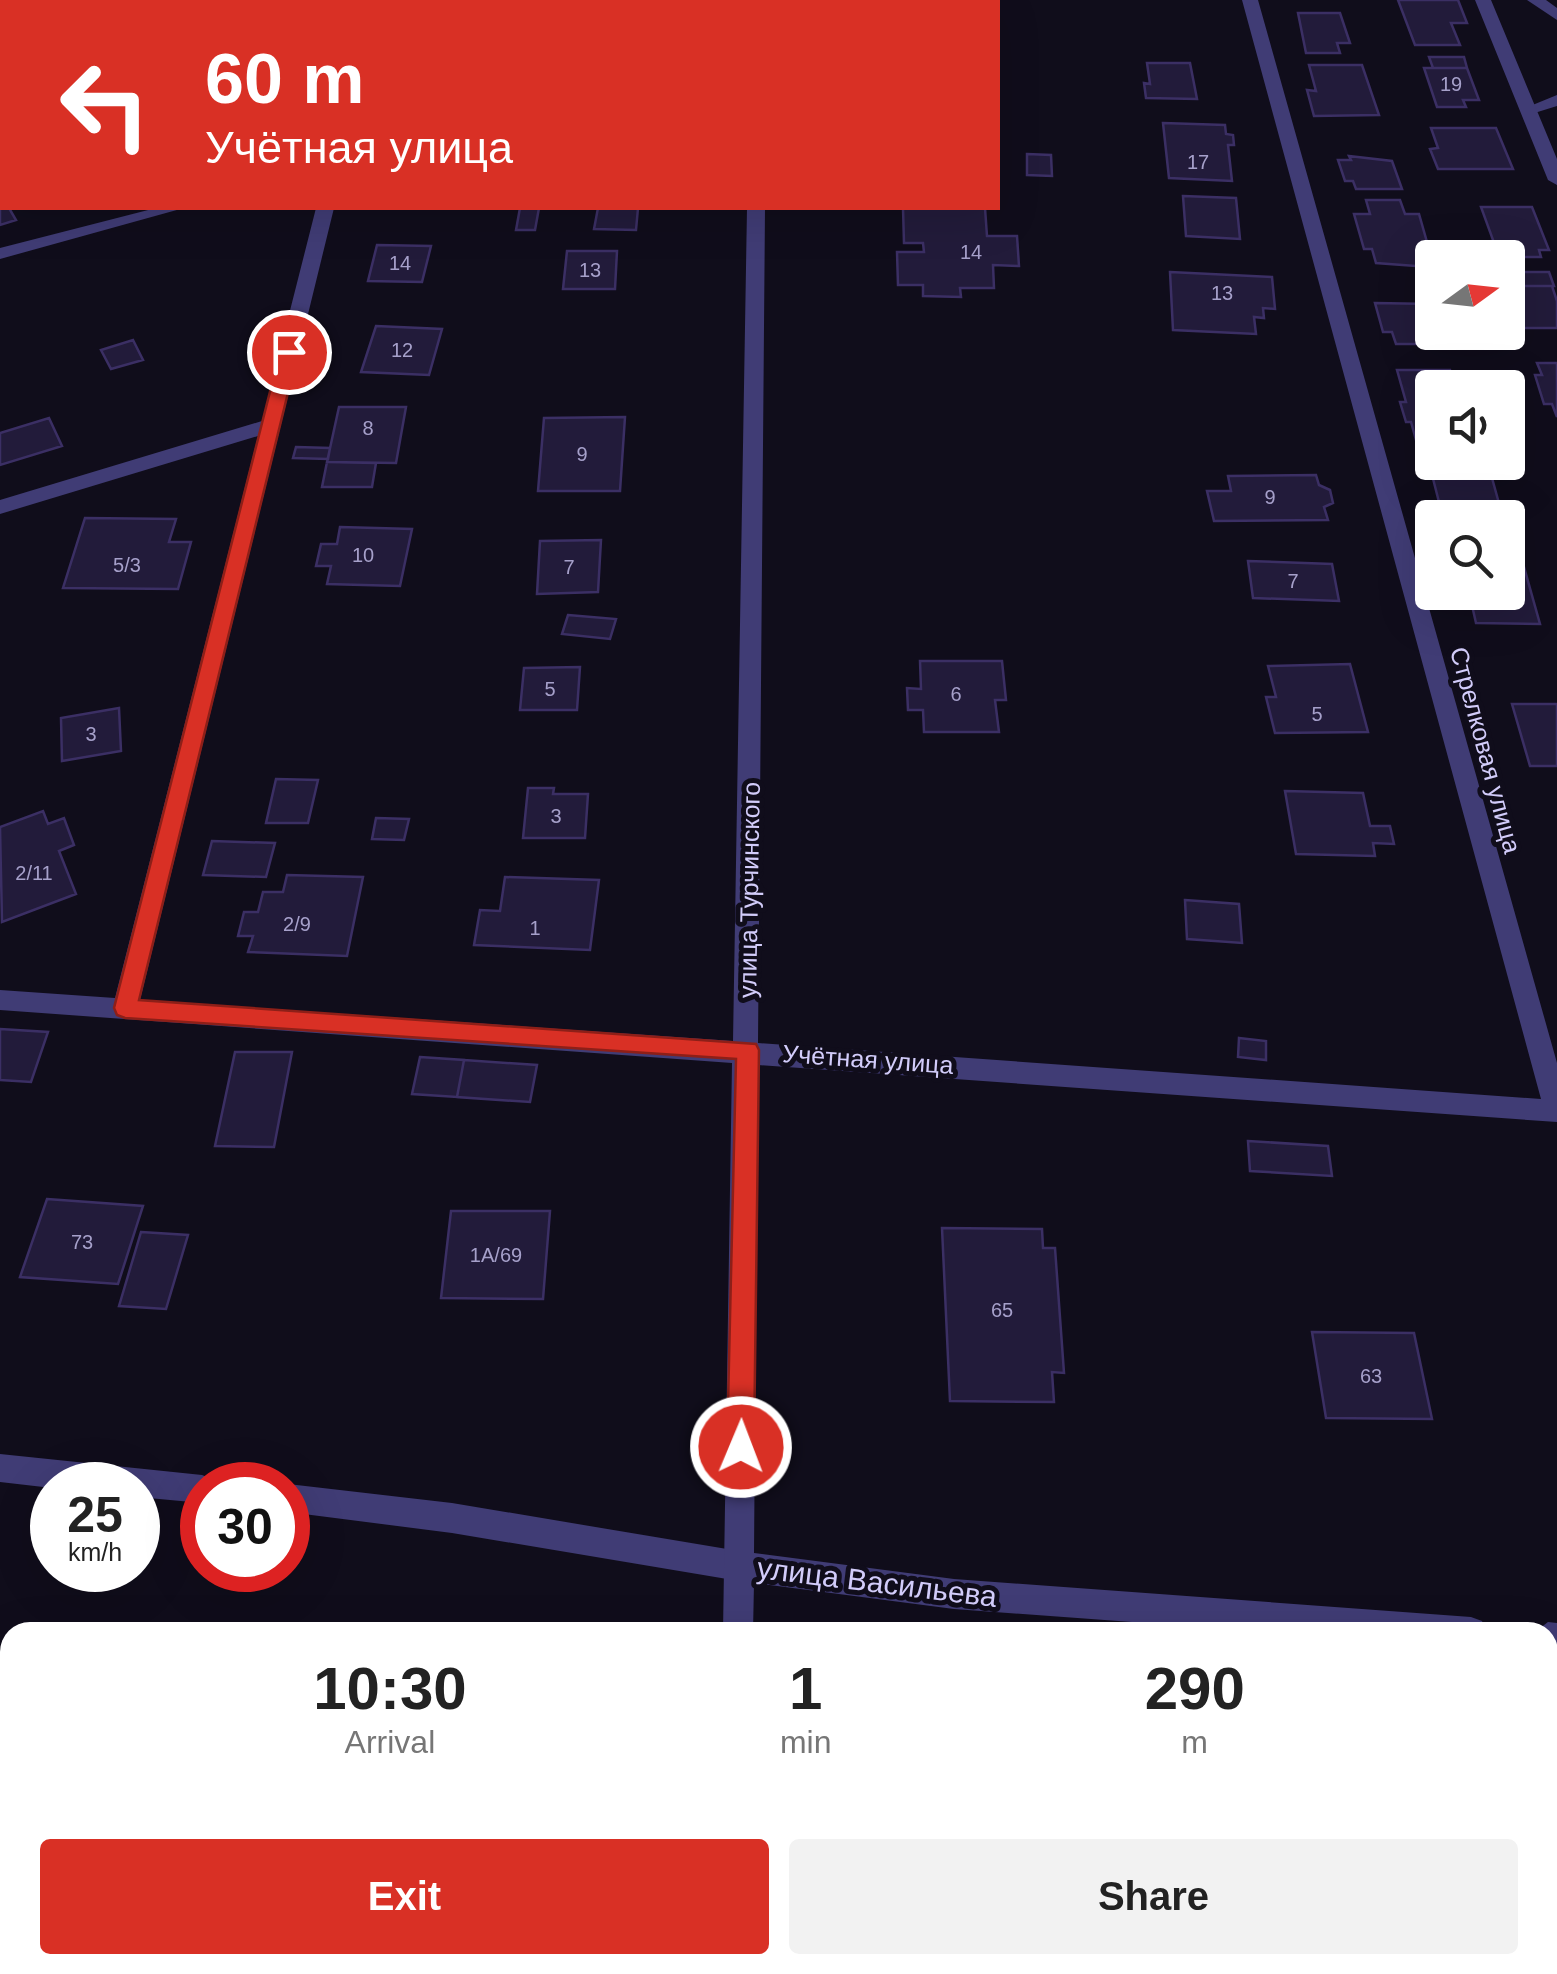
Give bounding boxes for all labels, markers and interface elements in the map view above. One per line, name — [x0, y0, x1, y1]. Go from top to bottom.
icon: left — [40, 40, 170, 170]
text: 60 m — [205, 40, 365, 118]
house number: 19 — [1440, 73, 1462, 95]
text: Учётная улица — [205, 122, 513, 173]
house number: 17 — [1187, 151, 1209, 173]
north arrow — [1415, 240, 1525, 350]
map controls — [1415, 240, 1525, 610]
house number: 14 — [960, 241, 982, 263]
house number: 14 — [389, 252, 411, 274]
house number: 13 — [579, 259, 601, 281]
house number: 13 — [1211, 282, 1233, 304]
pin — [247, 310, 332, 395]
icon: arrive — [262, 325, 317, 380]
house number: 12 — [391, 339, 413, 361]
button: sound — [1415, 370, 1525, 480]
house number: 8 — [362, 417, 374, 439]
house number: 9 — [576, 443, 588, 465]
house number: 9 — [1264, 486, 1276, 508]
button: search — [1415, 500, 1525, 610]
house number: 10 — [352, 544, 374, 566]
house number: 5/3 — [113, 554, 141, 576]
house number: 7 — [563, 556, 575, 578]
house number: 7 — [1287, 570, 1299, 592]
street label: Стрелковая улица — [1445, 644, 1527, 856]
house number: 5 — [544, 678, 556, 700]
house number: 6 — [950, 683, 962, 705]
house number: 5 — [1311, 703, 1323, 725]
house number: 3 — [85, 723, 97, 745]
street label: улица Турчинского — [733, 782, 765, 998]
house number: 3 — [550, 805, 562, 827]
house number: 2/11 — [15, 862, 53, 884]
house number: 2/9 — [283, 913, 311, 935]
house number: 1 — [529, 917, 541, 939]
street label: Учётная улица — [782, 1039, 954, 1079]
house number: 73 — [71, 1231, 93, 1253]
house number: 1А/69 — [470, 1244, 522, 1266]
house number: 65 — [991, 1299, 1013, 1321]
house number: 63 — [1360, 1365, 1382, 1387]
position arrow — [689, 1395, 793, 1499]
speed limit sign: 30 — [180, 1462, 310, 1592]
text: 25 — [67, 1487, 123, 1543]
text: km/h — [68, 1538, 122, 1566]
street label: улица Васильева — [755, 1551, 999, 1613]
text: 10:30 — [313, 1655, 467, 1722]
text: 1 — [789, 1655, 822, 1722]
text: 290 — [1145, 1655, 1245, 1722]
text: Arrival — [345, 1724, 435, 1760]
text: min — [780, 1724, 831, 1760]
text: m — [1181, 1724, 1208, 1760]
button: Exit — [40, 1839, 769, 1954]
button: Share — [789, 1839, 1518, 1954]

